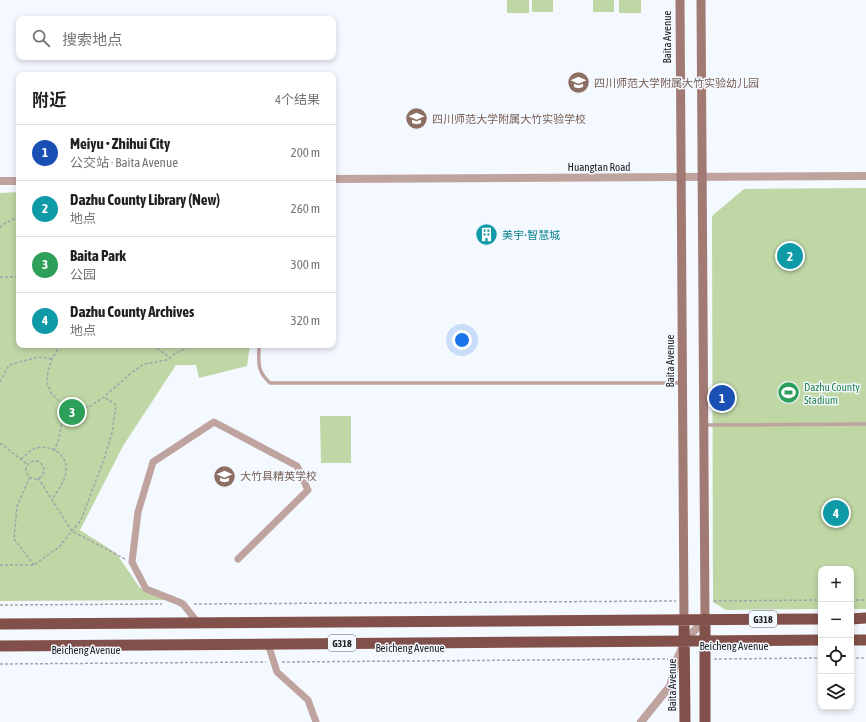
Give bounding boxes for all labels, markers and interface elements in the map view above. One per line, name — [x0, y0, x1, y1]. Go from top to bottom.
street label: Baita Avenue — [661, 10, 673, 64]
search box — [16, 16, 336, 60]
icon: search — [30, 27, 52, 49]
text: 搜索地点 — [62, 31, 122, 48]
school or university icon: 四川师范大学附属大竹实验幼儿园 — [565, 70, 591, 96]
place label: 四川师范大学附属大竹实验幼儿园 — [594, 77, 759, 89]
text: 附近 — [32, 90, 66, 110]
text: 4个结果 — [275, 92, 320, 107]
school or university icon: 四川师范大学附属大竹实验学校 — [403, 106, 429, 132]
place label: 四川师范大学附属大竹实验学校 — [432, 113, 586, 125]
text: Meiyu • Zhihui City — [70, 135, 170, 152]
text: 1 — [42, 145, 48, 160]
text: 200 m — [291, 145, 320, 160]
text: 公交站 · Baita Avenue — [70, 155, 178, 170]
street label: Huangtan Road — [567, 161, 631, 173]
text: Dazhu County Library (New) — [70, 191, 220, 208]
text: 2 — [42, 201, 48, 216]
text: 260 m — [291, 201, 320, 216]
text: 地点 — [70, 211, 96, 226]
building icon: 美宇•智慧城 — [474, 222, 500, 248]
place label: 美宇•智慧城 — [502, 229, 560, 241]
pin: 2 — [777, 241, 803, 271]
text: Baita Park — [70, 247, 126, 264]
text: 3 — [42, 257, 48, 272]
text: 300 m — [291, 257, 320, 272]
text: 公园 — [70, 267, 96, 282]
text: Dazhu County Archives — [70, 303, 194, 320]
text: 4 — [42, 313, 48, 328]
text: 320 m — [291, 313, 320, 328]
text: 地点 — [70, 323, 96, 338]
your location — [452, 330, 472, 350]
street label: Baita Avenue — [664, 334, 676, 388]
sports icon: Dazhu County Stadium — [776, 380, 802, 406]
place label: Dazhu County Stadium — [804, 381, 860, 406]
pin: 1 — [709, 383, 735, 413]
pin: 3 — [59, 397, 85, 427]
school or university icon: 大竹县精英学校 — [212, 463, 238, 489]
place label: 大竹县精英学校 — [240, 470, 317, 482]
pin: 4 — [823, 498, 849, 528]
map controls — [818, 566, 854, 710]
button: + — [818, 566, 854, 602]
button: − — [818, 602, 854, 638]
road number: G318 — [749, 611, 777, 627]
road number: G318 — [328, 635, 356, 651]
button: locate — [818, 638, 854, 674]
street label: Beicheng Avenue — [699, 640, 769, 652]
street label: Beicheng Avenue — [375, 642, 445, 654]
street label: Beicheng Avenue — [51, 644, 121, 656]
street label: Baita Avenue — [666, 658, 678, 712]
button: layers — [818, 674, 854, 710]

